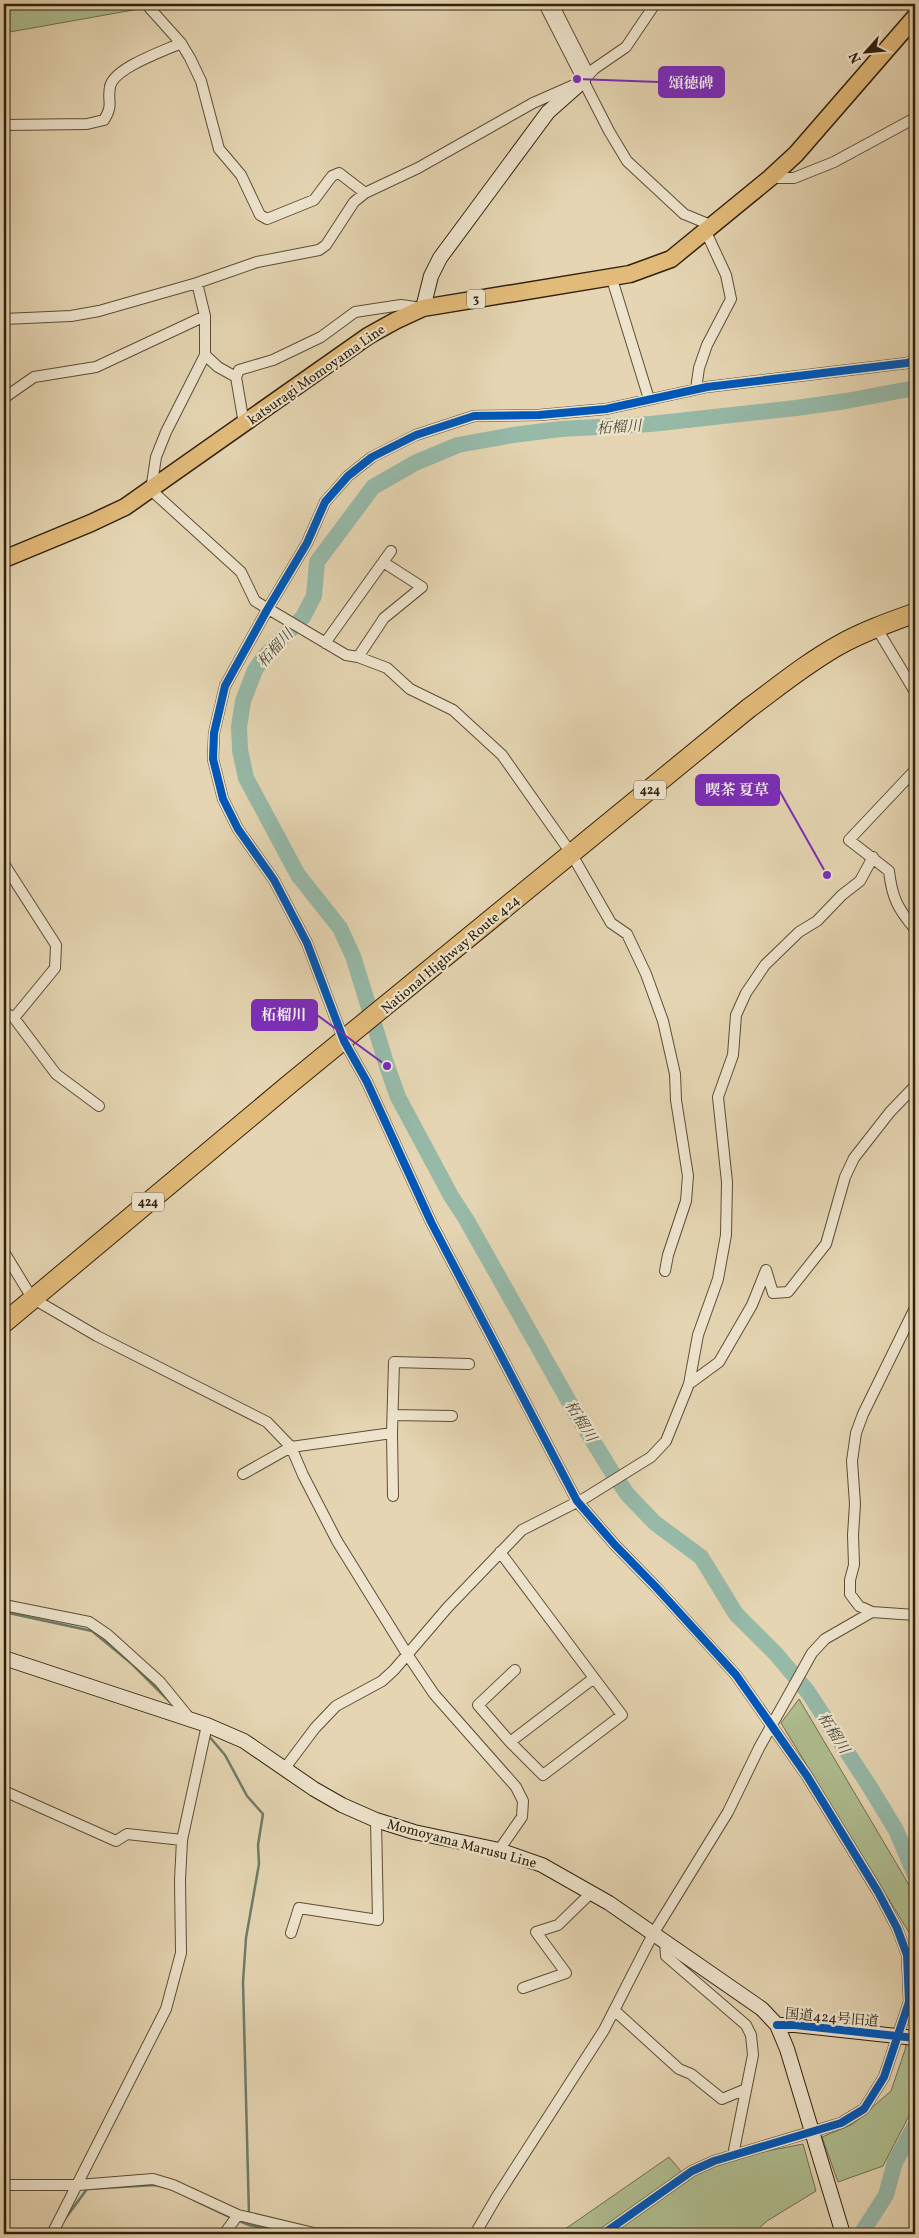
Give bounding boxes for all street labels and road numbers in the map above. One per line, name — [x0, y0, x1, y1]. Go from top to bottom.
road number: 3 — [467, 290, 485, 308]
street label: katsuragi Momoyama Line — [244, 320, 390, 430]
road number: 424 — [634, 780, 666, 800]
street label: National Highway Route 424 — [378, 891, 524, 1019]
road number: 424 — [132, 1192, 164, 1212]
street label: Momoyama Marusu Line — [385, 1815, 539, 1874]
street label: 国道424号旧道 — [784, 2005, 879, 2032]

